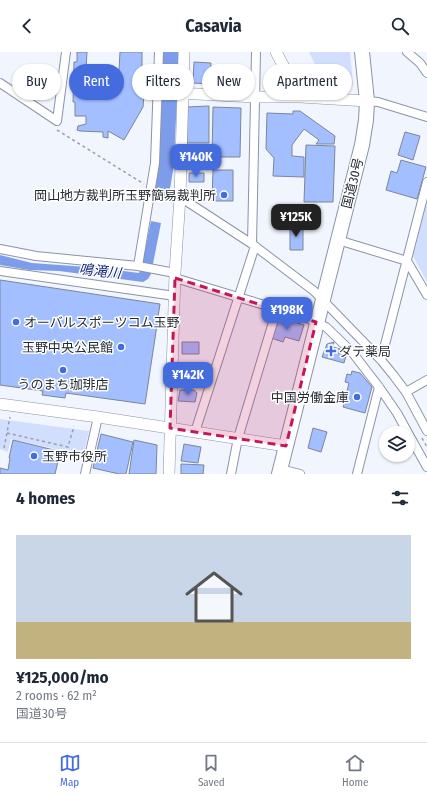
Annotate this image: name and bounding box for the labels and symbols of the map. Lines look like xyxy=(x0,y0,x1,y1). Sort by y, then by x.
pin: ¥140K xyxy=(168,144,224,178)
street label: 国道30号 xyxy=(339,156,366,210)
place label: 岡山地方裁判所玉野簡易裁判所 xyxy=(34,188,216,203)
marker: 岡山地方裁判所玉野簡易裁判所 xyxy=(219,190,229,200)
pin: ¥125K xyxy=(268,204,324,238)
water label: 鳴滝川 xyxy=(78,261,124,282)
pin: ¥198K xyxy=(259,297,315,331)
place label: オーバルスポーツコム玉野 xyxy=(24,315,180,330)
marker: オーバルスポーツコム玉野 xyxy=(11,317,21,327)
place label: 玉野中央公民館 xyxy=(22,340,113,355)
marker: 玉野中央公民館 xyxy=(116,342,126,352)
place label: ダテ薬局 xyxy=(339,344,391,359)
marker: ダテ薬局 xyxy=(326,346,336,356)
pin: ¥142K xyxy=(160,362,216,396)
marker: うのまち珈琲店 xyxy=(58,365,68,375)
place label: うのまち珈琲店 xyxy=(17,377,109,392)
place label: 中国労働金庫 xyxy=(271,390,349,405)
marker: 中国労働金庫 xyxy=(352,392,362,402)
place label: 玉野市役所 xyxy=(42,449,107,464)
marker: 玉野市役所 xyxy=(29,451,39,461)

